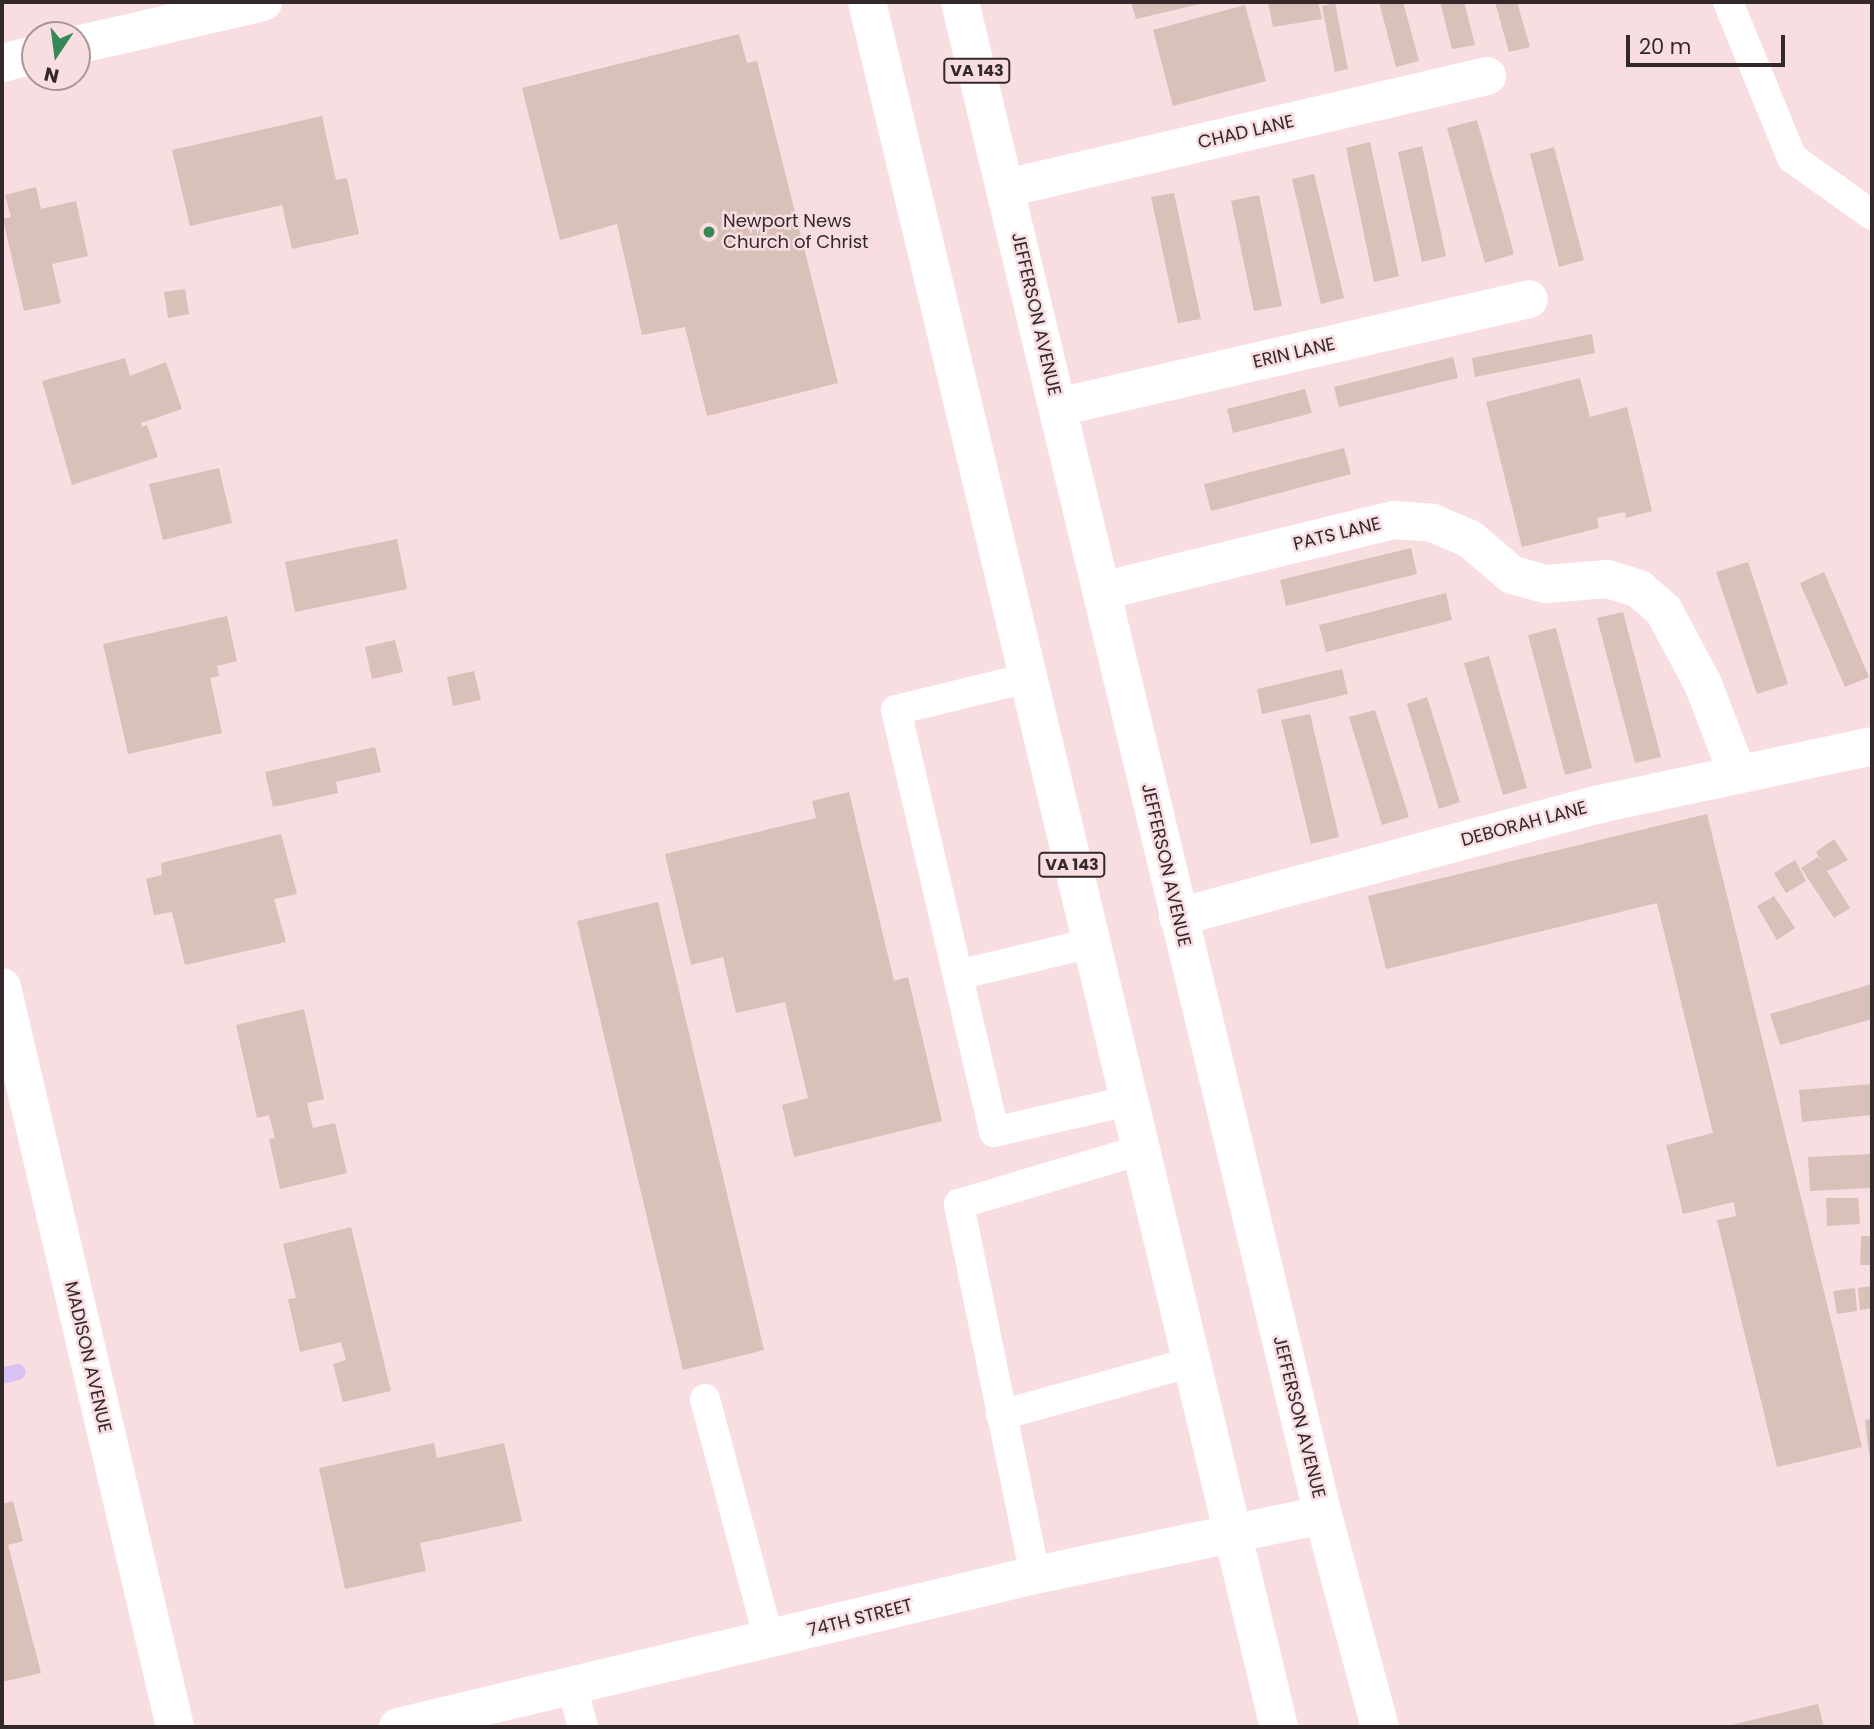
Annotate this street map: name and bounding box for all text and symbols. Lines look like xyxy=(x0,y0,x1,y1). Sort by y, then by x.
north arrow xyxy=(21,21,91,91)
scale bar xyxy=(1629,21,1788,65)
text: 20 m xyxy=(1639,32,1692,61)
road number: VA 143 xyxy=(942,58,1012,83)
text: N xyxy=(42,60,62,90)
street label: CHAD LANE xyxy=(1196,110,1296,154)
place label: Newport News Church of Christ xyxy=(723,211,869,254)
marker: Newport News Church of Christ xyxy=(701,224,717,240)
street label: JEFFERSON AVENUE xyxy=(1007,230,1065,398)
street label: ERIN LANE xyxy=(1251,333,1337,373)
street label: PATS LANE xyxy=(1291,513,1383,555)
street label: JEFFERSON AVENUE xyxy=(1137,781,1195,949)
street label: DEBORAH LANE xyxy=(1459,797,1589,851)
road number: VA 143 xyxy=(1037,852,1107,878)
street label: MADISON AVENUE xyxy=(60,1279,116,1435)
street label: JEFFERSON AVENUE xyxy=(1268,1333,1330,1501)
street label: 74TH STREET xyxy=(805,1595,915,1641)

